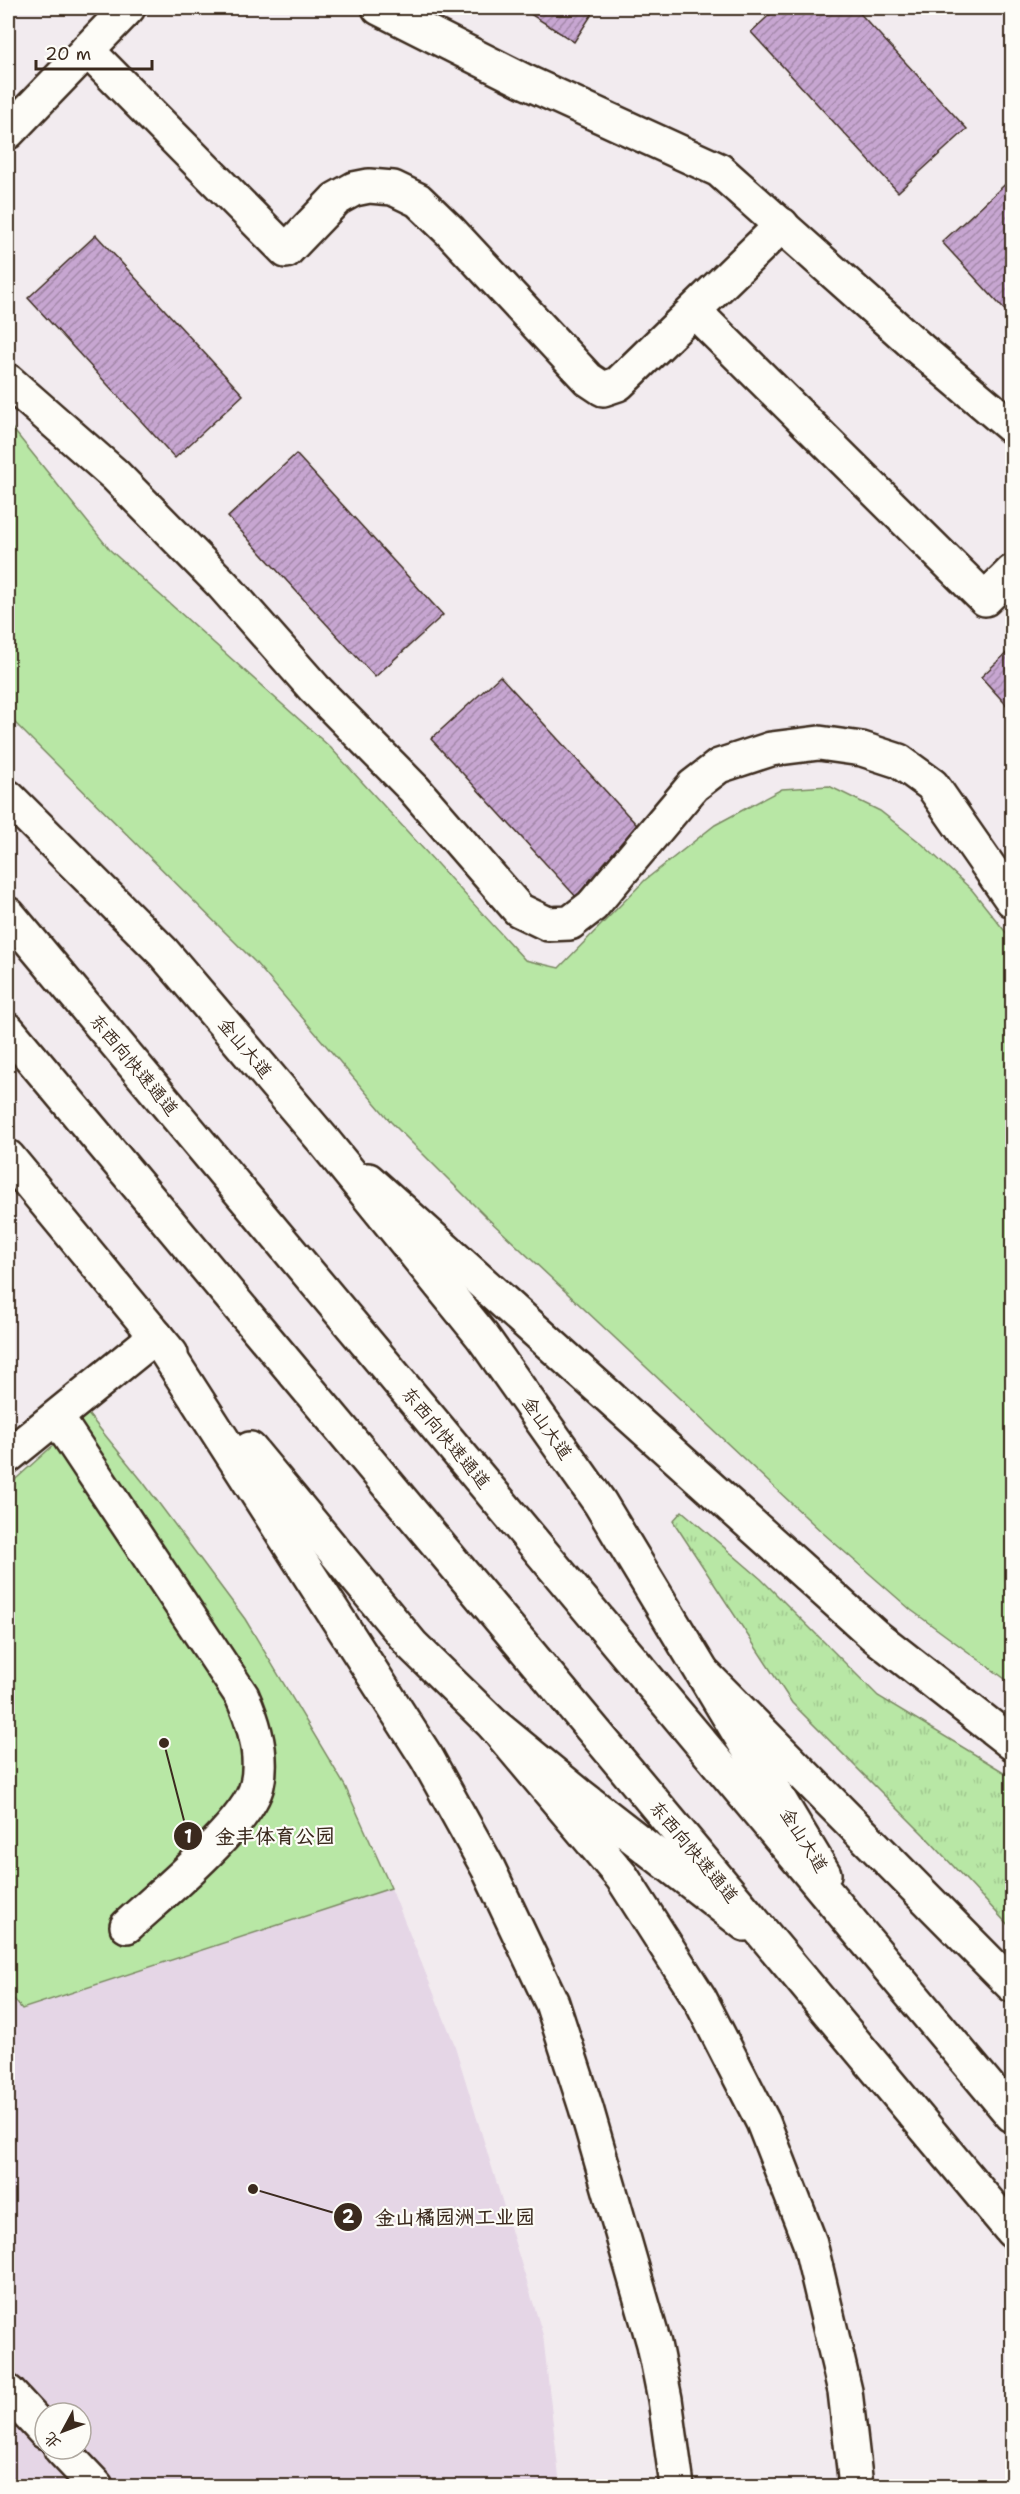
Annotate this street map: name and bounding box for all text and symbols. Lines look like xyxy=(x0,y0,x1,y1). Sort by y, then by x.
scale bar xyxy=(36,33,152,71)
text: 20 m xyxy=(45,42,91,66)
street label: 东西向快速通道 xyxy=(84,1009,184,1121)
street label: 金山大道 xyxy=(213,1013,277,1083)
street label: 东西向快速通道 xyxy=(396,1382,496,1494)
street label: 金山大道 xyxy=(517,1392,577,1464)
street label: 东西向快速通道 xyxy=(644,1796,744,1908)
street label: 金山大道 xyxy=(775,1803,833,1877)
callout: 金丰体育公园 xyxy=(173,1817,347,1855)
text: 金丰体育公园 xyxy=(215,1823,335,1849)
text: 1 xyxy=(184,1825,192,1849)
callout: 金山橘园洲工业园 xyxy=(333,2198,547,2236)
text: 金山橘园洲工业园 xyxy=(375,2204,535,2230)
text: 2 xyxy=(342,2205,355,2229)
north arrow xyxy=(33,2401,93,2461)
text: 北 xyxy=(39,2428,65,2453)

